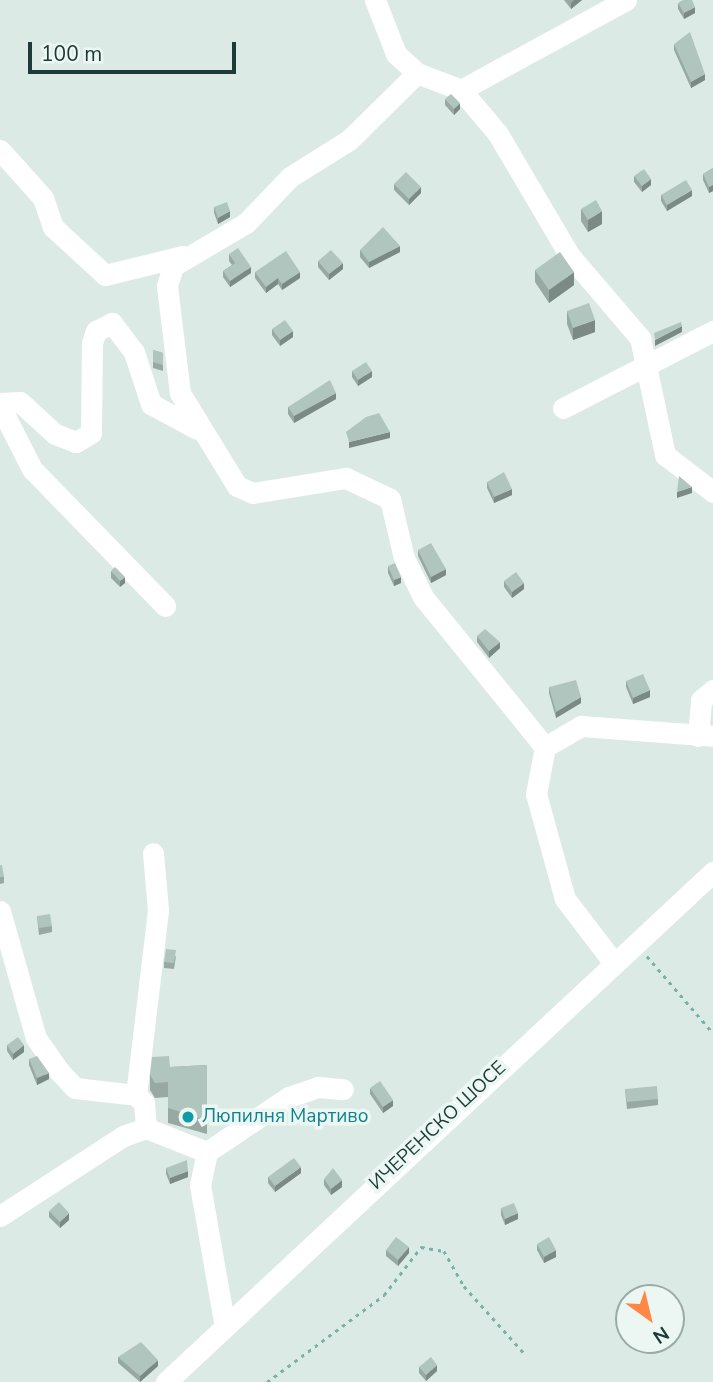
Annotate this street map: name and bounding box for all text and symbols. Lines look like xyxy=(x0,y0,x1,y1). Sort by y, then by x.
scale bar xyxy=(32,28,240,72)
text: 100 m xyxy=(41,40,102,68)
street label: ИЧЕРЕНСКО ШОСЕ xyxy=(365,1057,511,1195)
place label: Люпилня Мартиво xyxy=(202,1106,368,1128)
marker: Люпилня Мартиво xyxy=(180,1109,196,1125)
north arrow xyxy=(615,1284,685,1354)
text: N xyxy=(647,1320,674,1350)

